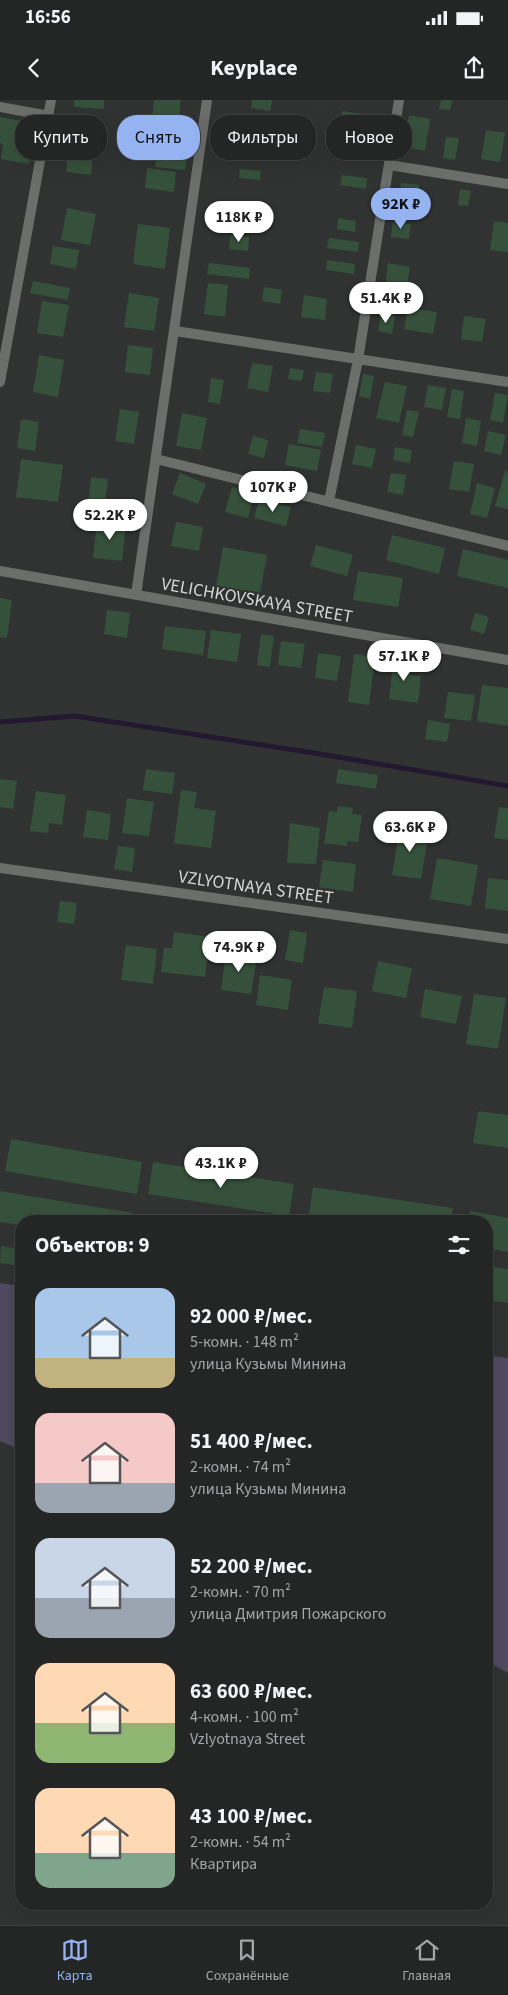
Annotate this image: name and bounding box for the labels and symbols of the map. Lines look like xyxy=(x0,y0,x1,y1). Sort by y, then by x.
pin: 92K ₽ xyxy=(366,188,436,230)
pin: 118K ₽ xyxy=(198,200,280,243)
pin: 51.4K ₽ xyxy=(340,282,432,324)
pin: 107K ₽ xyxy=(232,470,314,513)
pin: 52.2K ₽ xyxy=(64,498,156,541)
street label: VELICHKOVSKAYA STREET xyxy=(159,571,355,630)
pin: 57.1K ₽ xyxy=(358,640,450,682)
pin: 63.6K ₽ xyxy=(364,810,456,853)
street label: VZLYOTNAYA STREET xyxy=(177,864,335,911)
pin: 74.9K ₽ xyxy=(193,930,285,973)
pin: 43.1K ₽ xyxy=(175,1146,267,1189)

